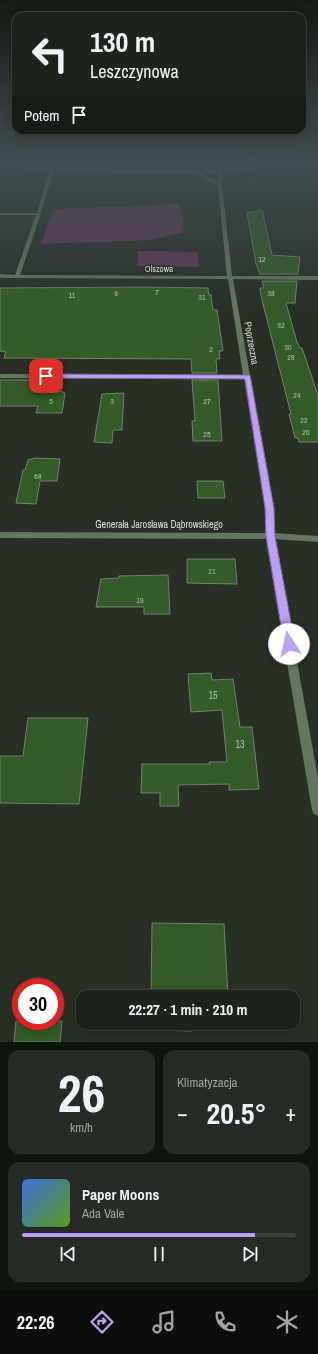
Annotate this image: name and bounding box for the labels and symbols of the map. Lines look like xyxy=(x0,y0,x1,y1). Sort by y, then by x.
house number: 12 xyxy=(258,254,266,264)
street label: Olszowa xyxy=(145,263,173,275)
house number: 7 xyxy=(155,287,159,297)
house number: 9 xyxy=(114,288,118,298)
house number: 38 xyxy=(267,288,275,298)
house number: 11 xyxy=(69,290,76,300)
house number: 31 xyxy=(198,292,206,302)
house number: 32 xyxy=(277,320,285,330)
street label: Poprzeczna xyxy=(241,321,262,366)
house number: 30 xyxy=(284,342,292,352)
house number: 2 xyxy=(209,344,213,354)
house number: 28 xyxy=(287,352,295,362)
pin xyxy=(29,359,63,393)
house number: 24 xyxy=(293,390,301,400)
house number: 5 xyxy=(49,396,53,406)
house number: 3 xyxy=(110,396,114,406)
house number: 27 xyxy=(203,396,211,406)
house number: 22 xyxy=(300,415,308,425)
house number: 20 xyxy=(302,427,310,437)
house number: 25 xyxy=(203,429,211,439)
house number: 68 xyxy=(34,471,42,481)
street label: Generała Jarosława Dąbrowskiego xyxy=(95,518,223,531)
house number: 21 xyxy=(208,566,216,576)
house number: 19 xyxy=(136,595,144,605)
position arrow xyxy=(268,623,310,665)
house number: 15 xyxy=(208,689,218,702)
house number: 13 xyxy=(235,738,245,751)
speed limit sign: 30 xyxy=(12,978,64,1030)

